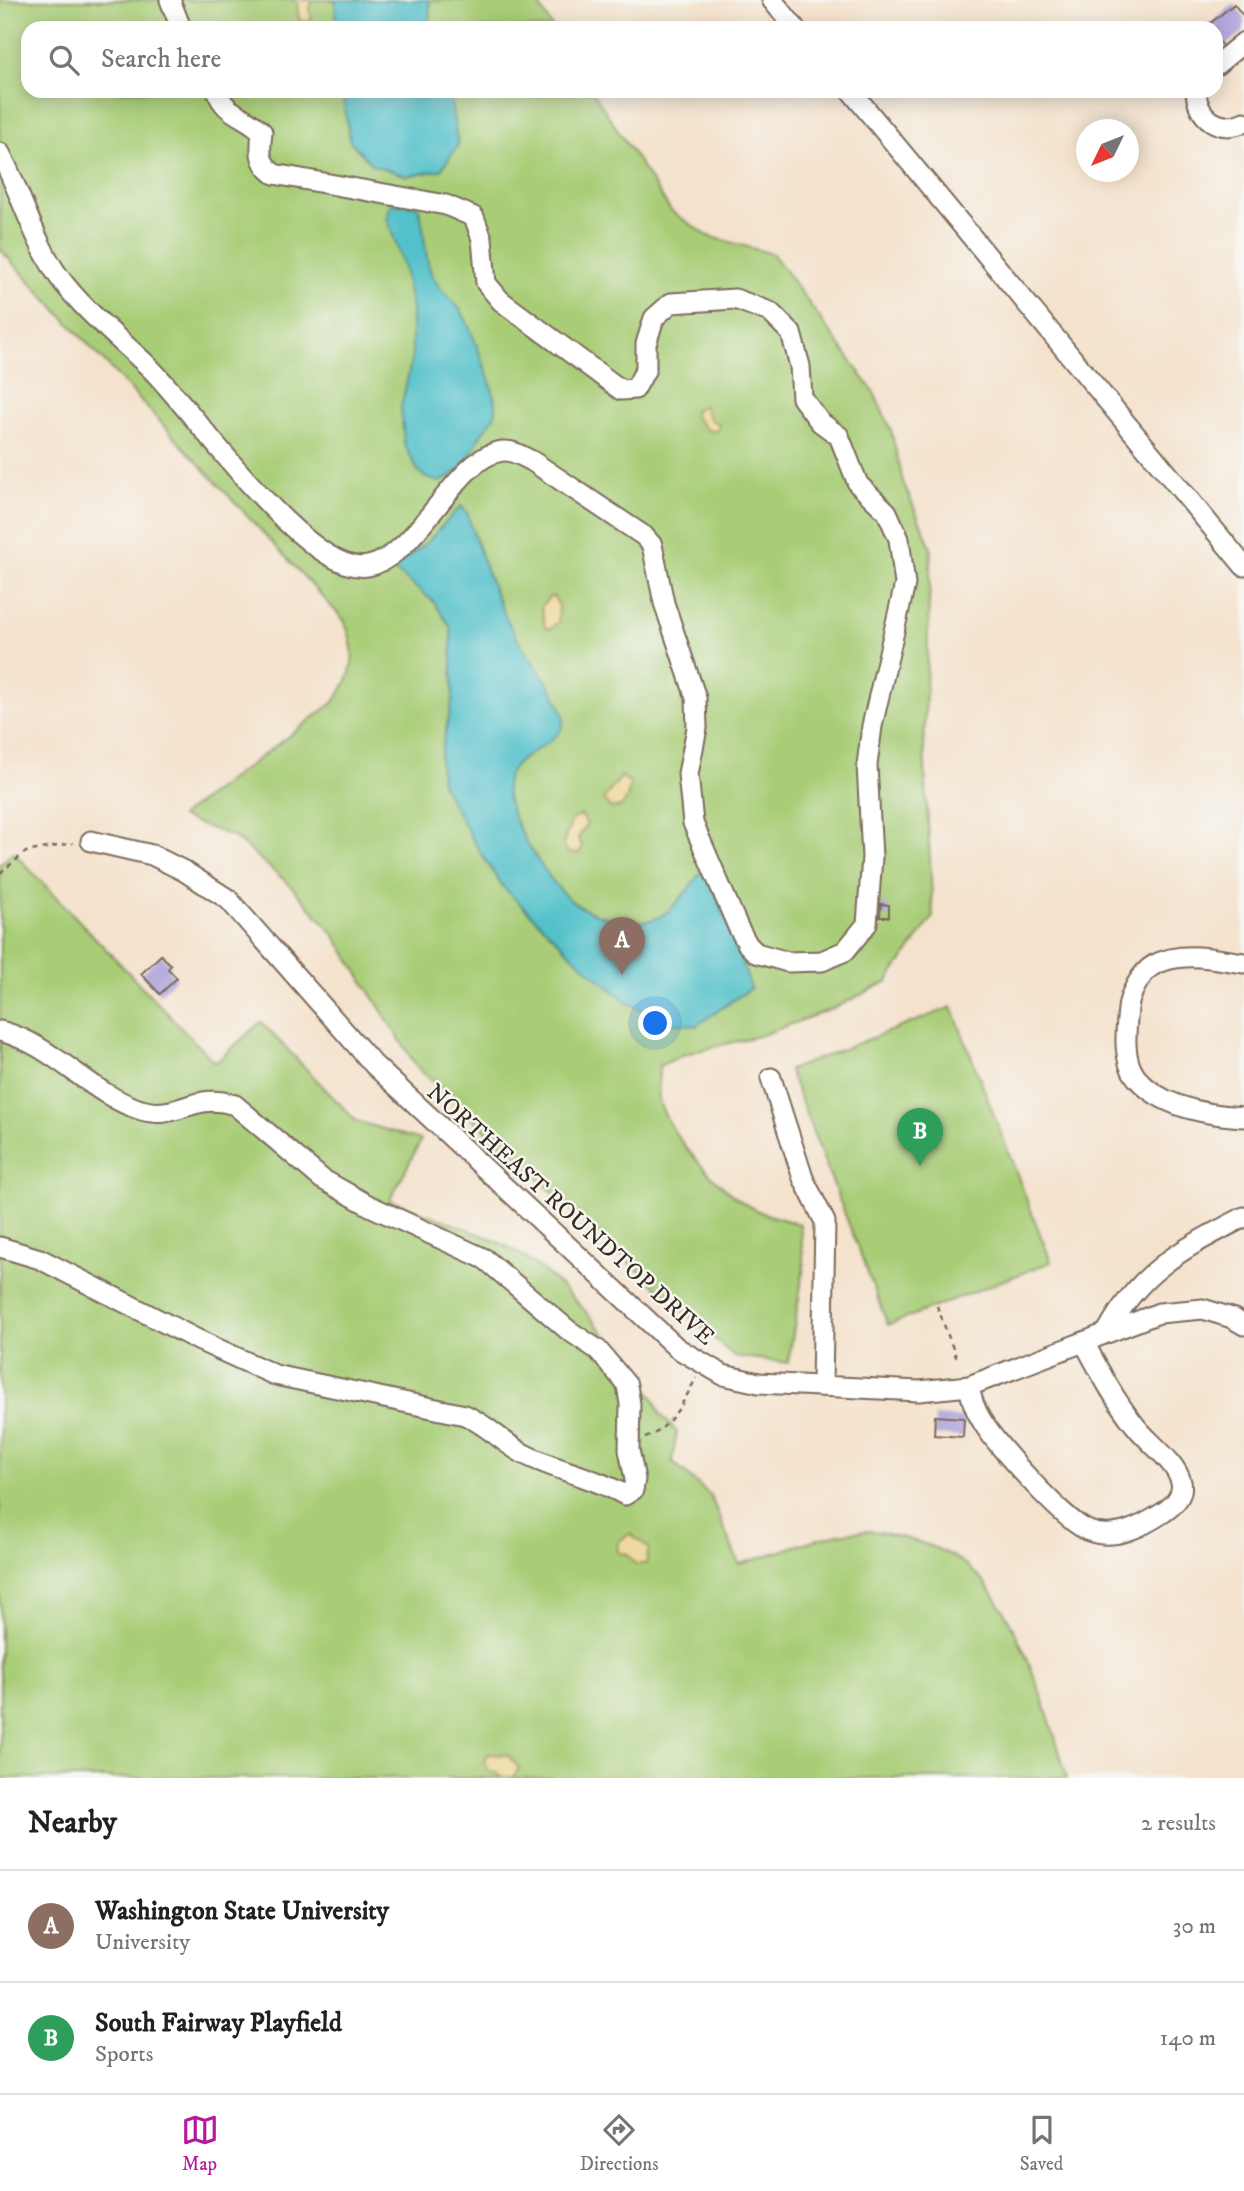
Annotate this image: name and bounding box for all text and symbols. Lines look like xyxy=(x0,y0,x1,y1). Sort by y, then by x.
search box xyxy=(21,21,1223,98)
icon: search xyxy=(45,41,83,79)
text: Search here xyxy=(101,43,221,76)
north arrow xyxy=(1076,119,1139,182)
pin: A xyxy=(599,917,645,975)
your location xyxy=(638,1006,672,1040)
street label: NORTHEAST ROUNDTOP DRIVE xyxy=(420,1077,721,1352)
pin: B xyxy=(897,1108,943,1166)
text: Nearby xyxy=(28,1805,117,1842)
text: 2 results xyxy=(1141,1809,1216,1838)
text: Washington State University xyxy=(95,1895,389,1928)
text: A xyxy=(44,1912,58,1941)
text: 30 m xyxy=(1173,1912,1216,1941)
text: University xyxy=(95,1928,190,1957)
text: South Fairway Playfield xyxy=(95,2007,342,2040)
text: B xyxy=(44,2024,58,2053)
text: 140 m xyxy=(1160,2024,1216,2053)
text: Sports xyxy=(95,2040,153,2069)
tab: Map xyxy=(181,2111,219,2176)
tab: Directions xyxy=(580,2111,659,2176)
tab: Saved xyxy=(1020,2111,1063,2176)

